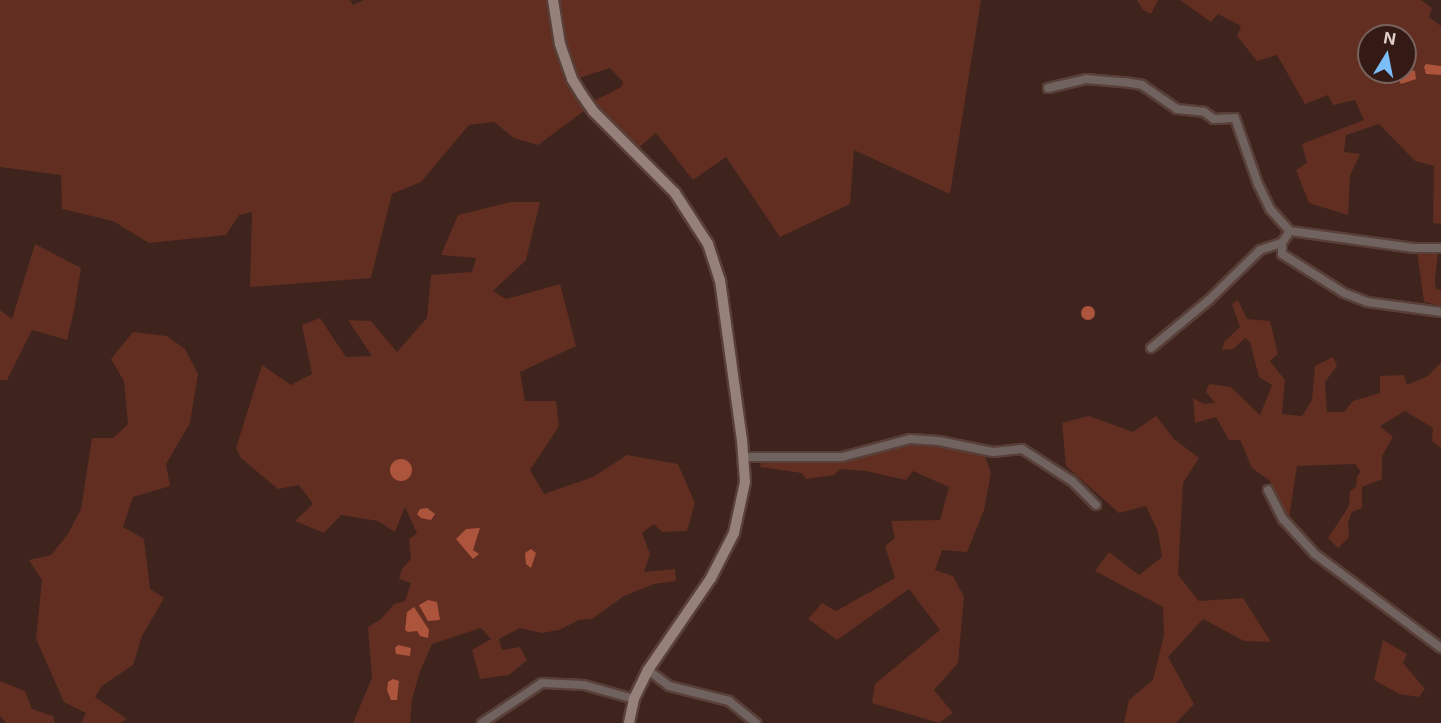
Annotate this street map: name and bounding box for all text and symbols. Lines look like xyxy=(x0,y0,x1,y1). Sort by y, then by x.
north arrow xyxy=(1357,24,1417,84)
text: N xyxy=(1382,27,1398,49)

